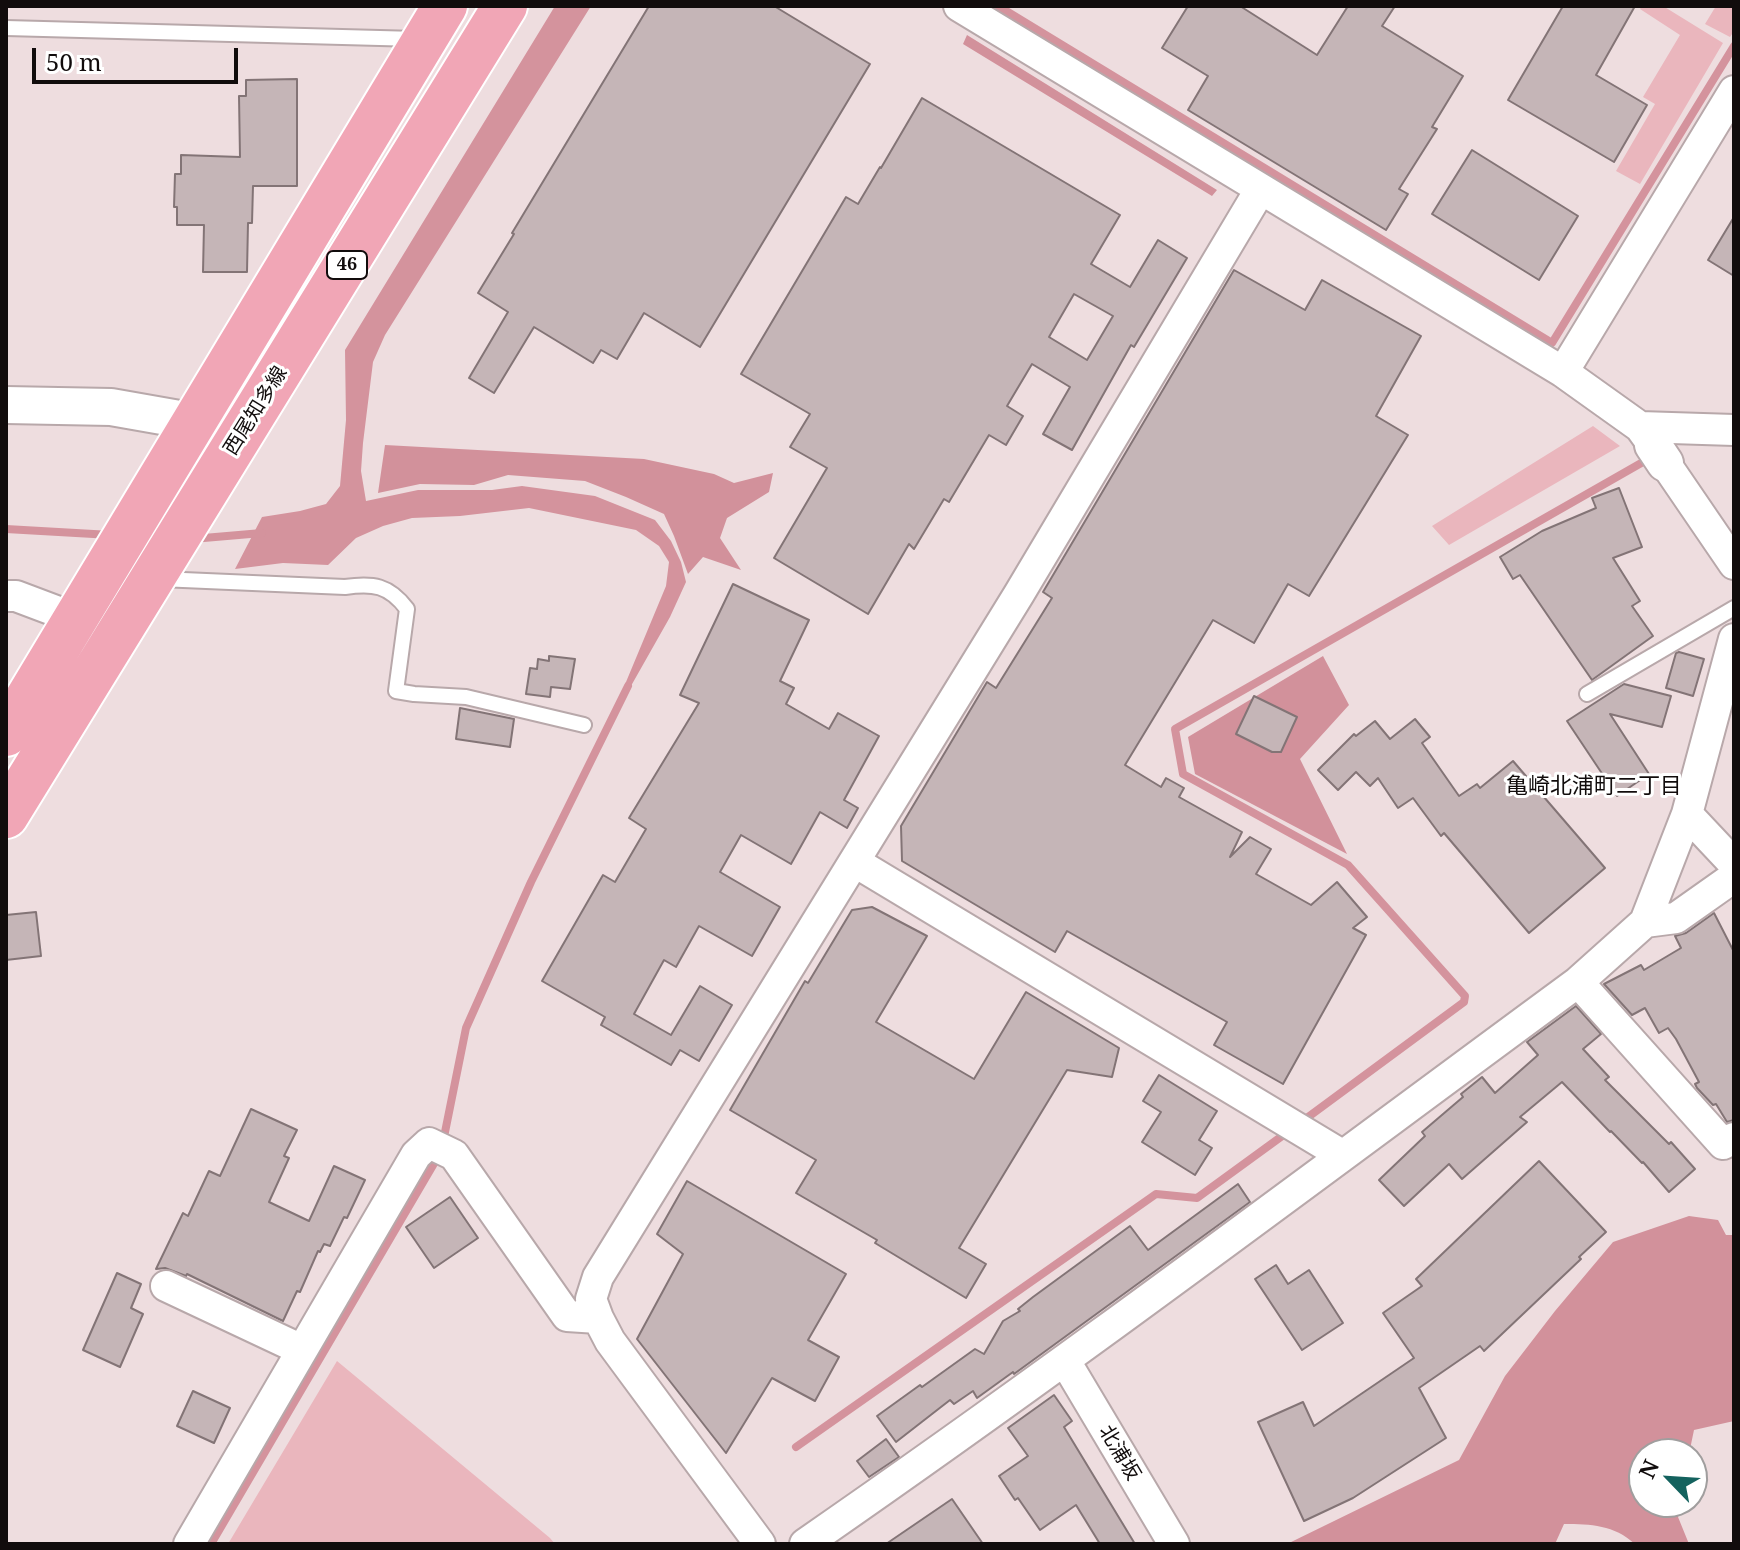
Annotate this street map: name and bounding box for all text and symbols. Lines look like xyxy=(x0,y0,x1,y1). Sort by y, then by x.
scale bar xyxy=(36,32,242,82)
text: 50 m xyxy=(46,45,102,78)
road number: 46 xyxy=(327,251,367,279)
street label: 西尾知多線 xyxy=(219,362,293,460)
district label: 亀崎北浦町二丁目 xyxy=(1506,774,1682,800)
street label: 北浦坂 xyxy=(1093,1421,1145,1485)
north arrow xyxy=(1628,1438,1708,1518)
text: N xyxy=(1631,1455,1665,1483)

